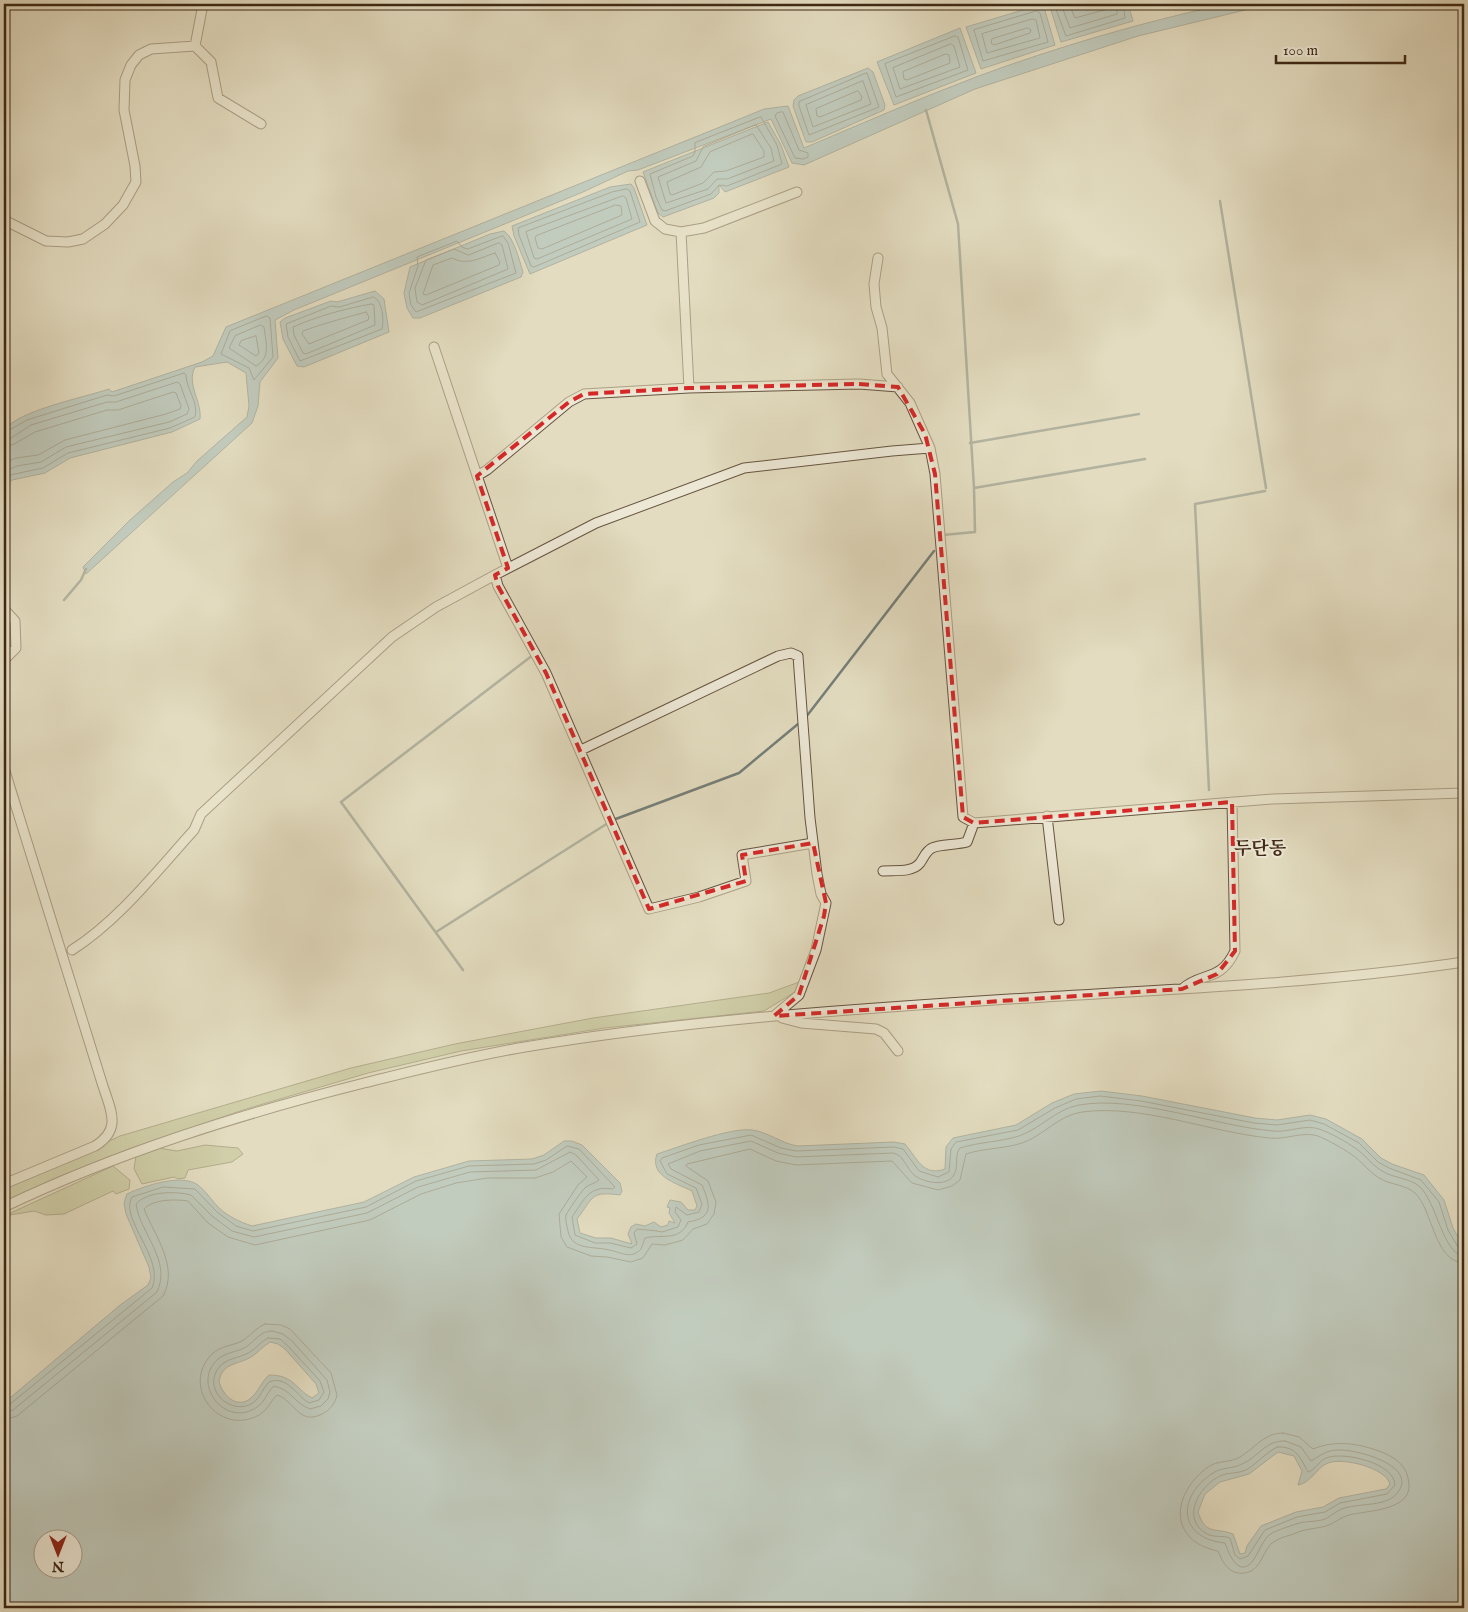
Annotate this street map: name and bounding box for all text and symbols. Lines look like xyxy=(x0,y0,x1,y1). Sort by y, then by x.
scale bar xyxy=(1276,32,1404,64)
text: 100 m xyxy=(1283,41,1319,60)
district label: 두단동 xyxy=(1234,838,1287,861)
north arrow xyxy=(32,1530,82,1580)
text: N xyxy=(52,1557,65,1575)

